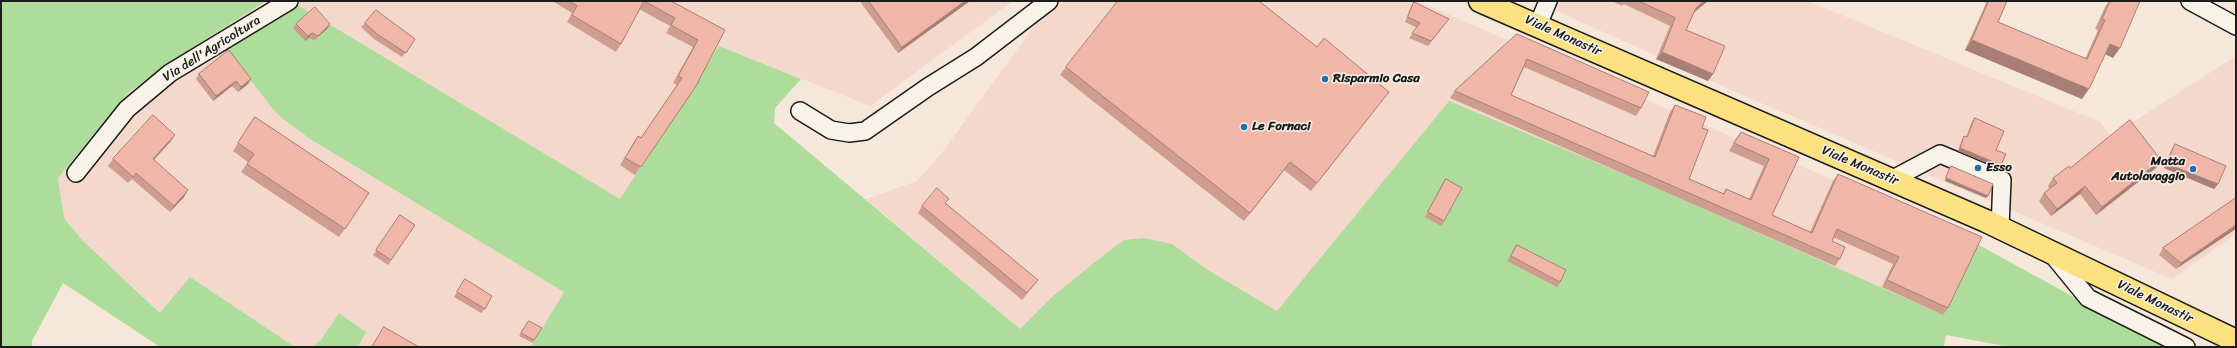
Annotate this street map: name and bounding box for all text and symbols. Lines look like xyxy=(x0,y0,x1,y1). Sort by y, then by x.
street label: Viale Monastir xyxy=(1522,12,1604,60)
street label: Via dell'Agricoltura xyxy=(160,13,264,85)
place label: Risparmio Casa xyxy=(1333,71,1420,87)
marker: Risparmio Casa xyxy=(1320,74,1330,84)
place label: Le Fornaci xyxy=(1252,119,1311,135)
marker: Le Fornaci xyxy=(1239,122,1249,132)
street label: Viale Monastir xyxy=(1819,143,1901,189)
place label: Matta Autolavaggio xyxy=(2111,154,2185,185)
place label: Esso xyxy=(1986,160,2012,176)
marker: Esso xyxy=(1973,163,1983,173)
marker: Matta Autolavaggio xyxy=(2188,164,2198,174)
street label: Viale Monastir xyxy=(2115,277,2195,327)

